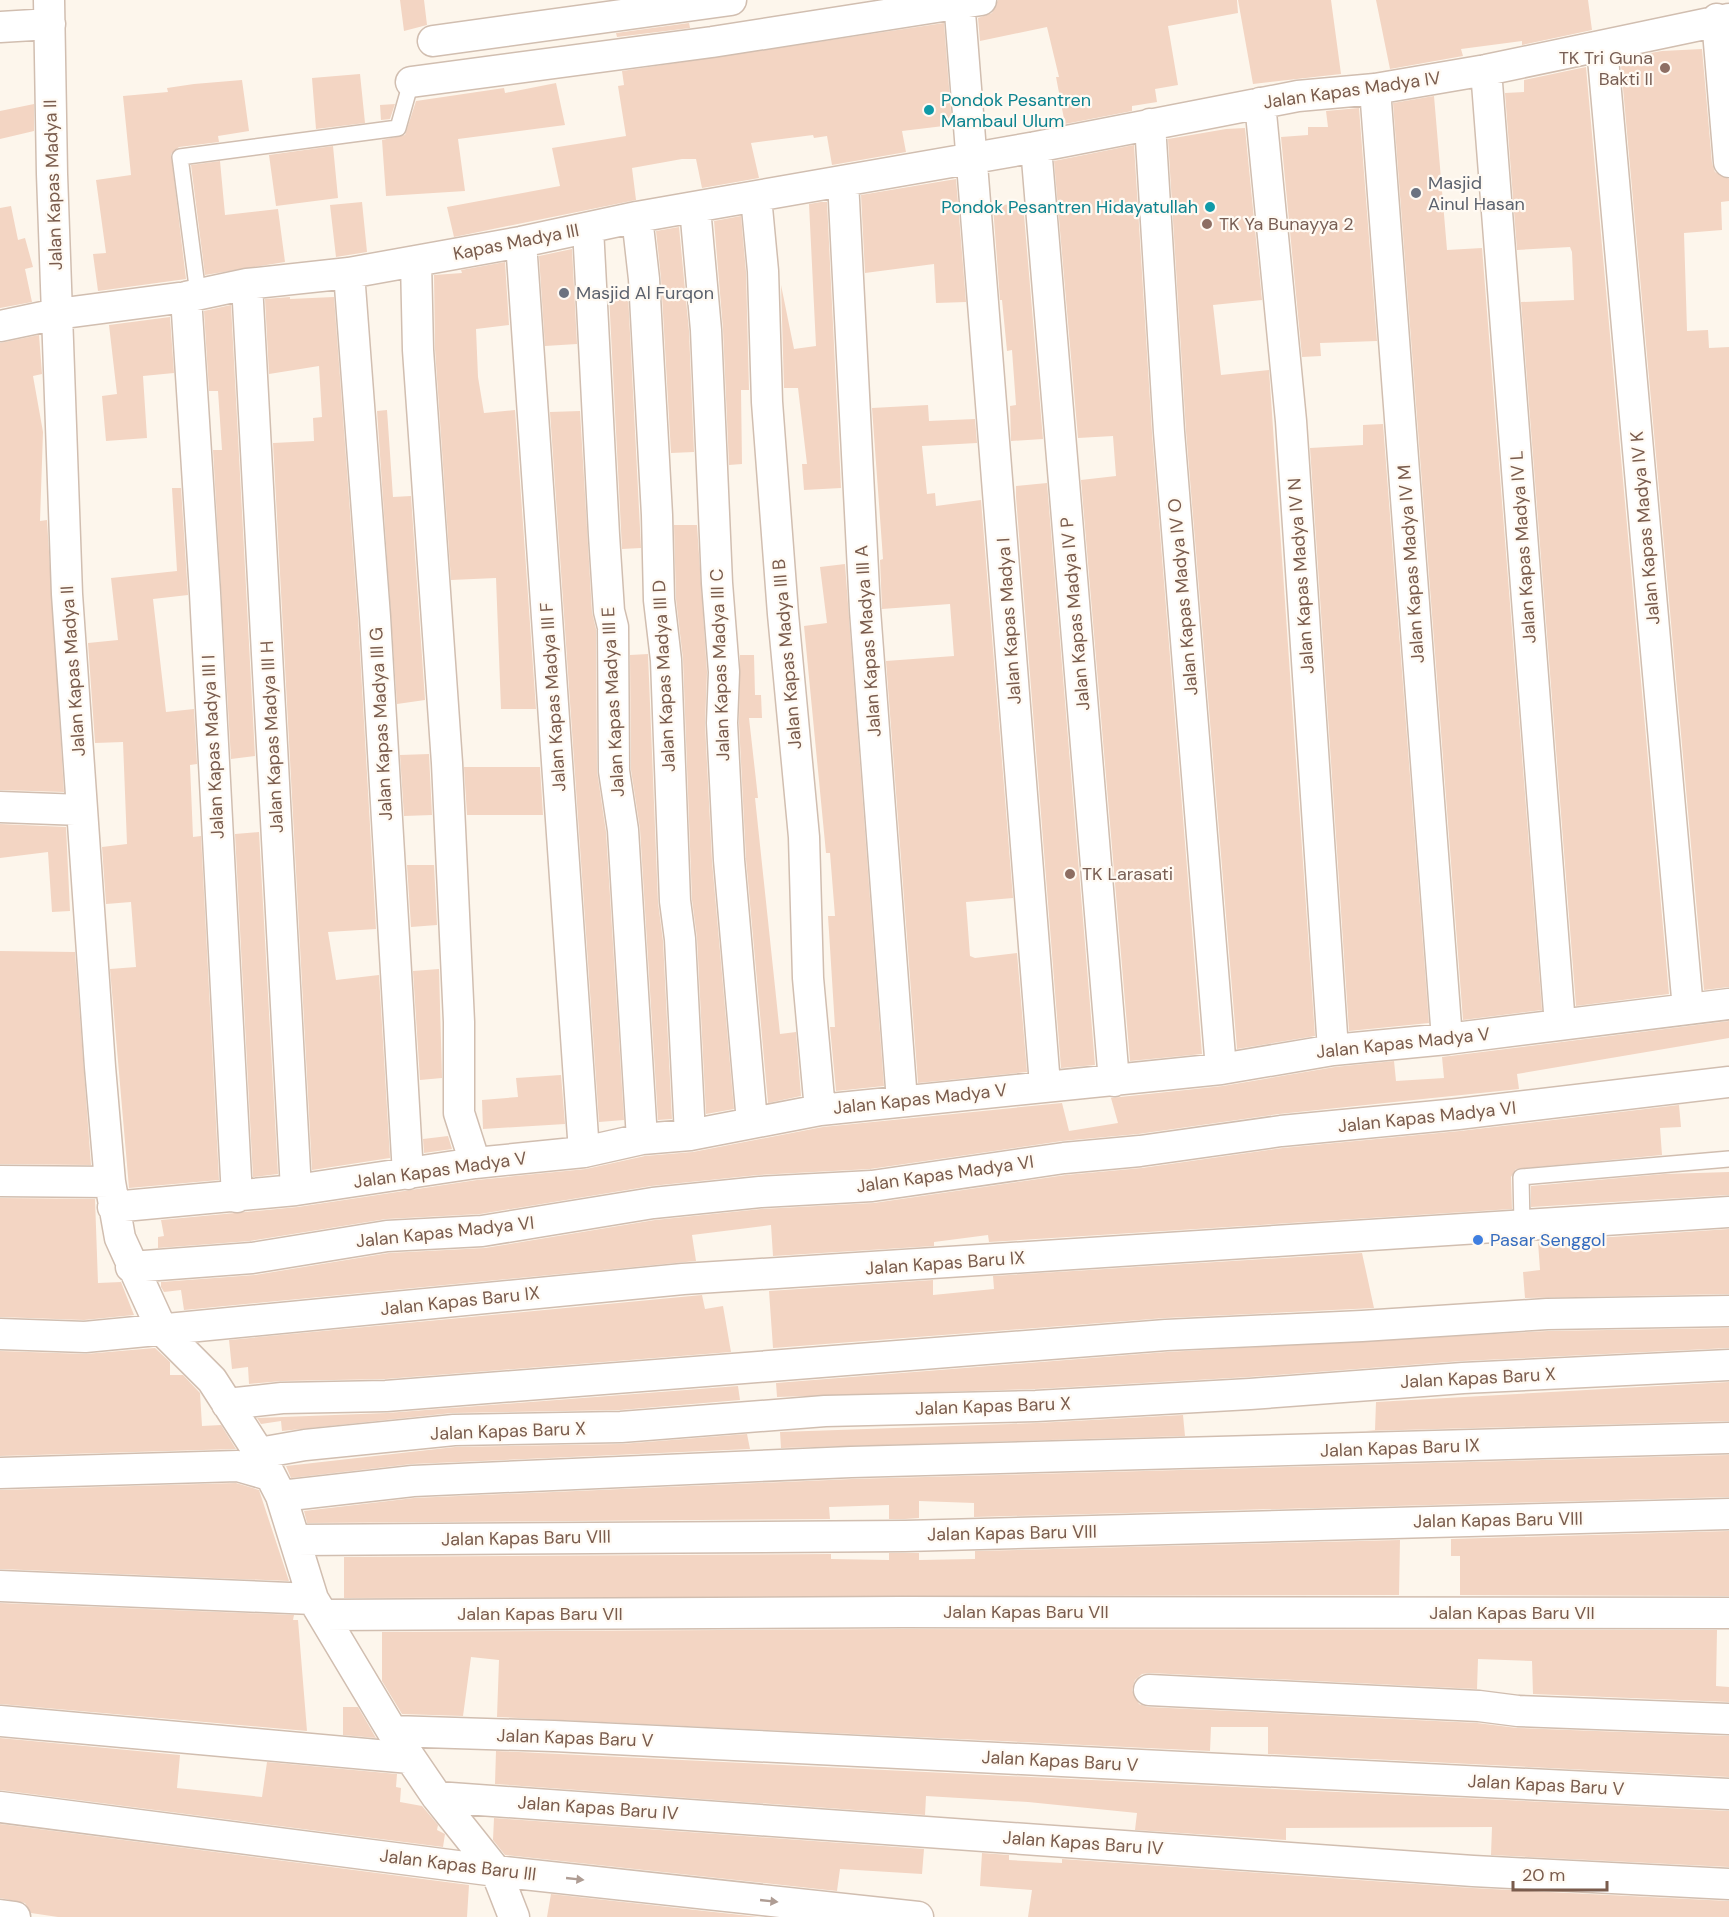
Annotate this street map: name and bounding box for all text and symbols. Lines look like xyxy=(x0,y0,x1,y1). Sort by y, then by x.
place label: TK Tri Guna Bakti II xyxy=(1559,46,1653,91)
marker: TK Tri Guna Bakti II xyxy=(1658,61,1672,75)
street label: Jalan Kapas Madya IV xyxy=(1262,66,1442,114)
place label: Pondok Pesantren Mambaul Ulum xyxy=(941,88,1091,133)
street label: Jalan Kapas Madya II xyxy=(38,99,68,271)
marker: Pondok Pesantren Mambaul Ulum xyxy=(922,103,936,117)
place label: Masjid Ainul Hasan xyxy=(1428,171,1525,216)
marker: Masjid Ainul Hasan xyxy=(1409,186,1423,200)
place label: Pondok Pesantren Hidayatullah xyxy=(941,195,1198,219)
marker: Pondok Pesantren Hidayatullah xyxy=(1203,200,1217,214)
place label: TK Ya Bunayya 2 xyxy=(1219,212,1354,236)
marker: TK Ya Bunayya 2 xyxy=(1200,217,1214,231)
street label: Kapas Madya III xyxy=(451,218,581,266)
place label: Masjid Al Furqon xyxy=(576,281,714,305)
marker: Masjid Al Furqon xyxy=(557,286,571,300)
street label: Jalan Kapas Madya IV K xyxy=(1625,430,1665,626)
street label: Jalan Kapas Madya IV L xyxy=(1504,450,1542,644)
street label: Jalan Kapas Madya IV M xyxy=(1392,464,1430,664)
street label: Jalan Kapas Madya IV N xyxy=(1282,477,1320,675)
street label: Jalan Kapas Madya IV O xyxy=(1162,497,1204,697)
street label: Jalan Kapas Madya IV P xyxy=(1055,516,1095,712)
street label: Jalan Kapas Madya I xyxy=(991,537,1027,705)
street label: Jalan Kapas Madya III A xyxy=(849,544,887,738)
street label: Jalan Kapas Madya III B xyxy=(767,558,807,750)
street label: Jalan Kapas Madya III C xyxy=(705,568,735,762)
street label: Jalan Kapas Madya III D xyxy=(647,579,681,773)
street label: Jalan Kapas Madya II xyxy=(55,585,91,757)
street label: Jalan Kapas Madya III F xyxy=(534,601,572,793)
street label: Jalan Kapas Madya III E xyxy=(596,606,630,798)
street label: Jalan Kapas Madya III G xyxy=(364,627,398,821)
street label: Jalan Kapas Madya III H xyxy=(255,640,289,834)
street label: Jalan Kapas Madya III I xyxy=(196,654,230,840)
place label: TK Larasati xyxy=(1082,862,1173,886)
marker: TK Larasati xyxy=(1063,867,1077,881)
street label: Jalan Kapas Madya V xyxy=(1315,1022,1491,1064)
street label: Jalan Kapas Madya V xyxy=(832,1078,1008,1120)
street label: Jalan Kapas Madya VI xyxy=(1337,1096,1517,1138)
street label: Jalan Kapas Madya V xyxy=(352,1146,528,1194)
street label: Jalan Kapas Madya VI xyxy=(855,1150,1035,1198)
street label: Jalan Kapas Madya VI xyxy=(355,1211,535,1253)
place label: Pasar Senggol xyxy=(1490,1228,1606,1252)
marker: Pasar Senggol xyxy=(1471,1233,1485,1247)
street label: Jalan Kapas Baru IX xyxy=(864,1245,1026,1281)
street label: Jalan Kapas Baru IX xyxy=(379,1281,541,1321)
street label: Jalan Kapas Baru X xyxy=(1400,1362,1557,1394)
street label: Jalan Kapas Baru X xyxy=(915,1391,1071,1421)
street label: Jalan Kapas Baru X xyxy=(430,1416,586,1446)
street label: Jalan Kapas Baru IX xyxy=(1320,1433,1481,1463)
street label: Jalan Kapas Baru VIII xyxy=(1413,1507,1583,1533)
street label: Jalan Kapas Baru VIII xyxy=(927,1520,1097,1546)
street label: Jalan Kapas Baru VIII xyxy=(441,1525,611,1551)
street label: Jalan Kapas Baru VII xyxy=(943,1600,1109,1624)
street label: Jalan Kapas Baru VII xyxy=(1429,1601,1595,1625)
street label: Jalan Kapas Baru VII xyxy=(457,1602,623,1626)
street label: Jalan Kapas Baru V xyxy=(496,1723,654,1753)
street label: Jalan Kapas Baru V xyxy=(981,1745,1139,1777)
street label: Jalan Kapas Baru V xyxy=(1467,1769,1625,1801)
street label: Jalan Kapas Baru IV xyxy=(517,1790,679,1826)
street label: Jalan Kapas Baru IV xyxy=(1002,1825,1164,1861)
street label: Jalan Kapas Baru III xyxy=(378,1843,538,1887)
scale bar xyxy=(1513,1854,1608,1892)
text: 20 m xyxy=(1522,1863,1565,1887)
one-way arrow xyxy=(565,1874,584,1884)
one-way arrow xyxy=(759,1896,778,1905)

